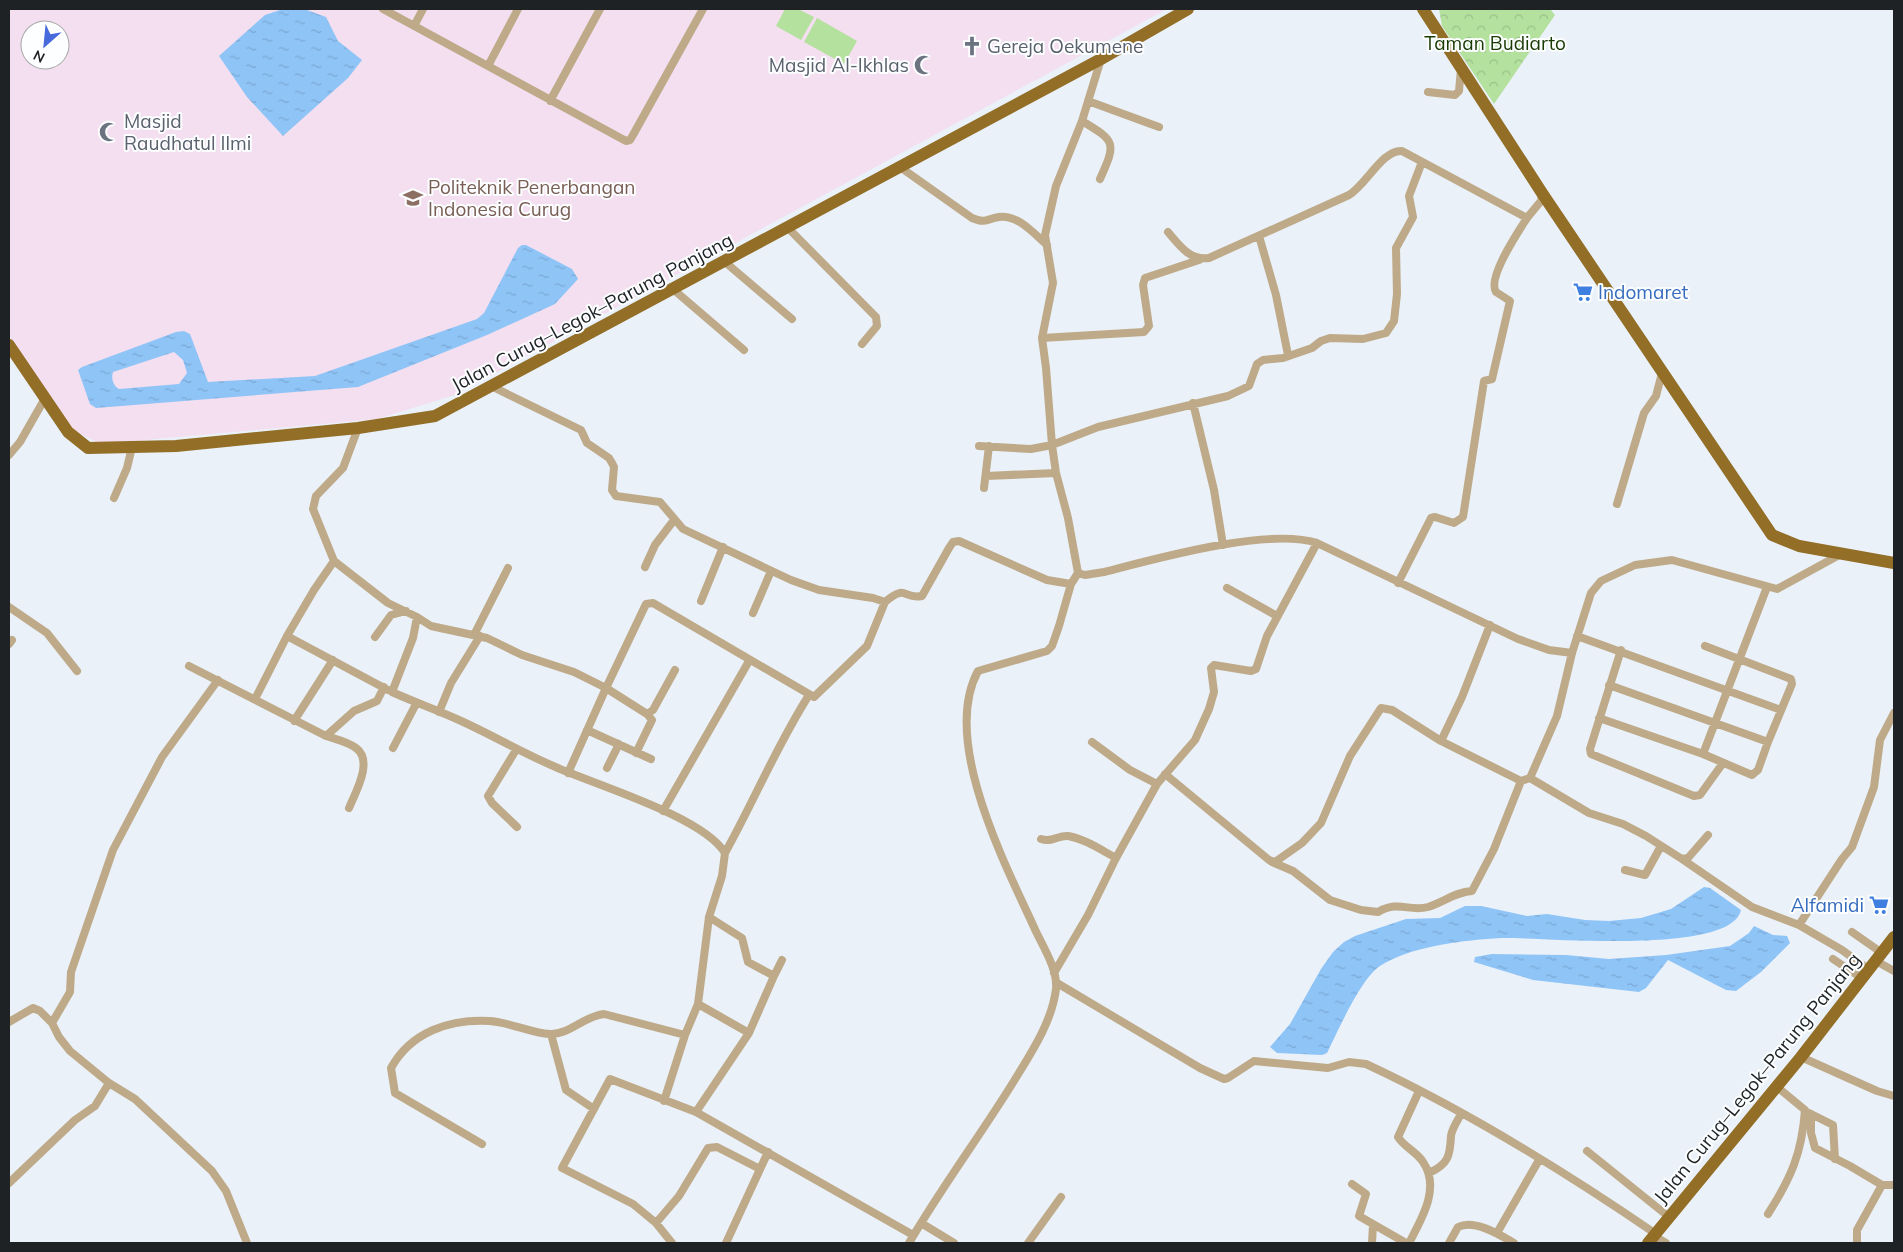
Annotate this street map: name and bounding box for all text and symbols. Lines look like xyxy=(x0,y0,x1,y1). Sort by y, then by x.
north arrow xyxy=(20,20,70,70)
park label: Taman Budiarto xyxy=(1424,31,1566,55)
place label: Gereja Oekumene xyxy=(987,34,1143,58)
church icon: Gereja Oekumene xyxy=(961,35,983,57)
text: N xyxy=(30,46,48,67)
place label: Masjid Al-Ikhlas xyxy=(769,53,909,77)
mosque icon: Masjid Al-Ikhlas xyxy=(913,54,935,76)
place label: Masjid Raudhatul Ilmi xyxy=(124,109,251,155)
mosque icon: Masjid Raudhatul Ilmi xyxy=(98,121,120,143)
place label: Politeknik Penerbangan Indonesia Curug xyxy=(428,175,636,221)
school or university icon: Politeknik Penerbangan Indonesia Curug xyxy=(402,187,424,209)
street label: Jalan Curug–Legok–Parung Panjang xyxy=(447,227,737,397)
place label: Indomaret xyxy=(1598,280,1688,304)
supermarket icon: Indomaret xyxy=(1572,281,1594,303)
place label: Alfamidi xyxy=(1791,893,1864,917)
supermarket icon: Alfamidi xyxy=(1868,894,1890,916)
street label: Jalan Curug–Legok–Parung Panjang xyxy=(1648,948,1866,1208)

